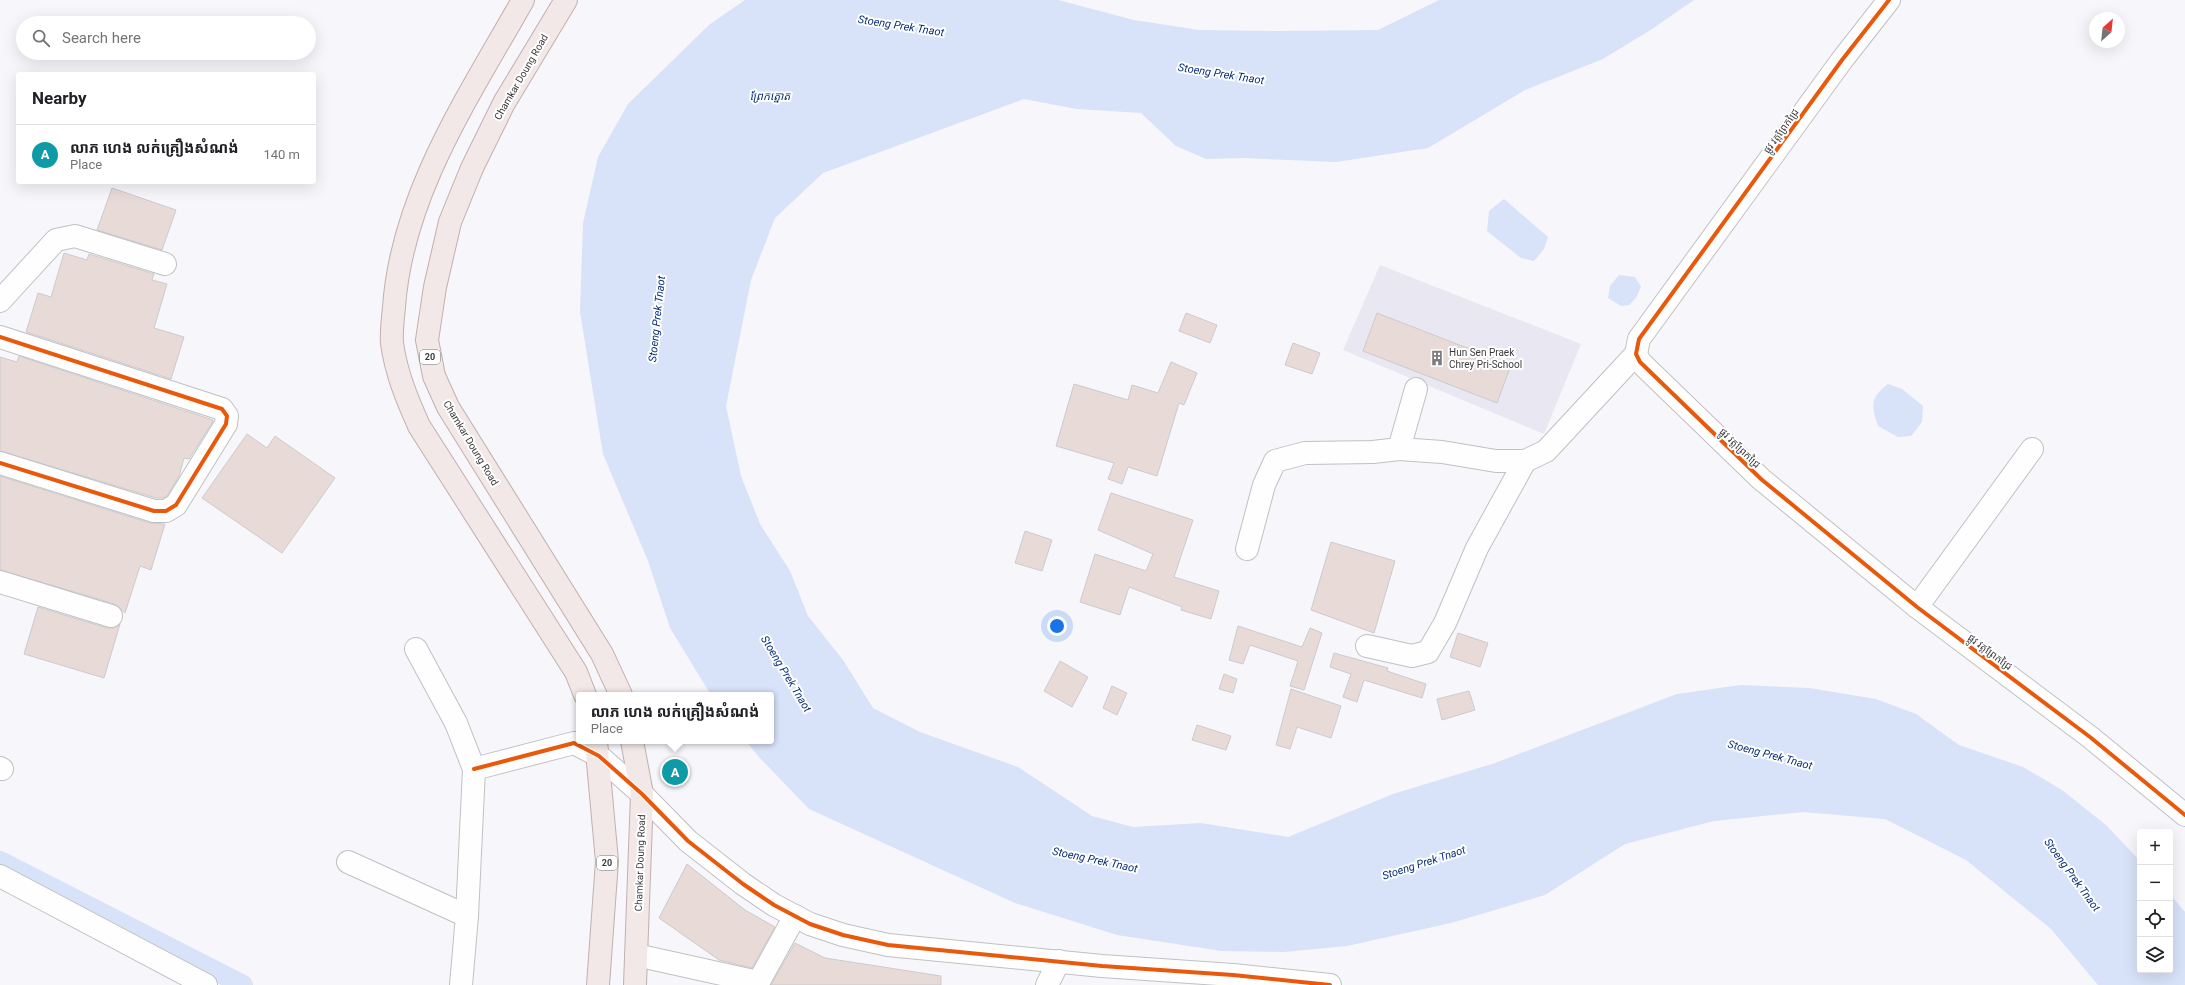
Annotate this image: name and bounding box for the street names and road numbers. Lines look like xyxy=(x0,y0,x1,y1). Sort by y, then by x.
street label: Chamkar Doung Road xyxy=(492,32,550,122)
street label: ផ្លូវ វត្តព្រែកជ្រៃ xyxy=(1760,106,1804,158)
road number: 20 xyxy=(420,350,440,364)
street label: Chamkar Doung Road xyxy=(441,399,501,487)
street label: ផ្លូវ វត្តព្រែកជ្រៃ xyxy=(1715,425,1763,473)
street label: ផ្លូវ វត្តព្រែកជ្រៃ xyxy=(1963,631,2015,675)
street label: Chamkar Doung Road xyxy=(633,814,647,912)
road number: 20 xyxy=(597,856,617,870)

